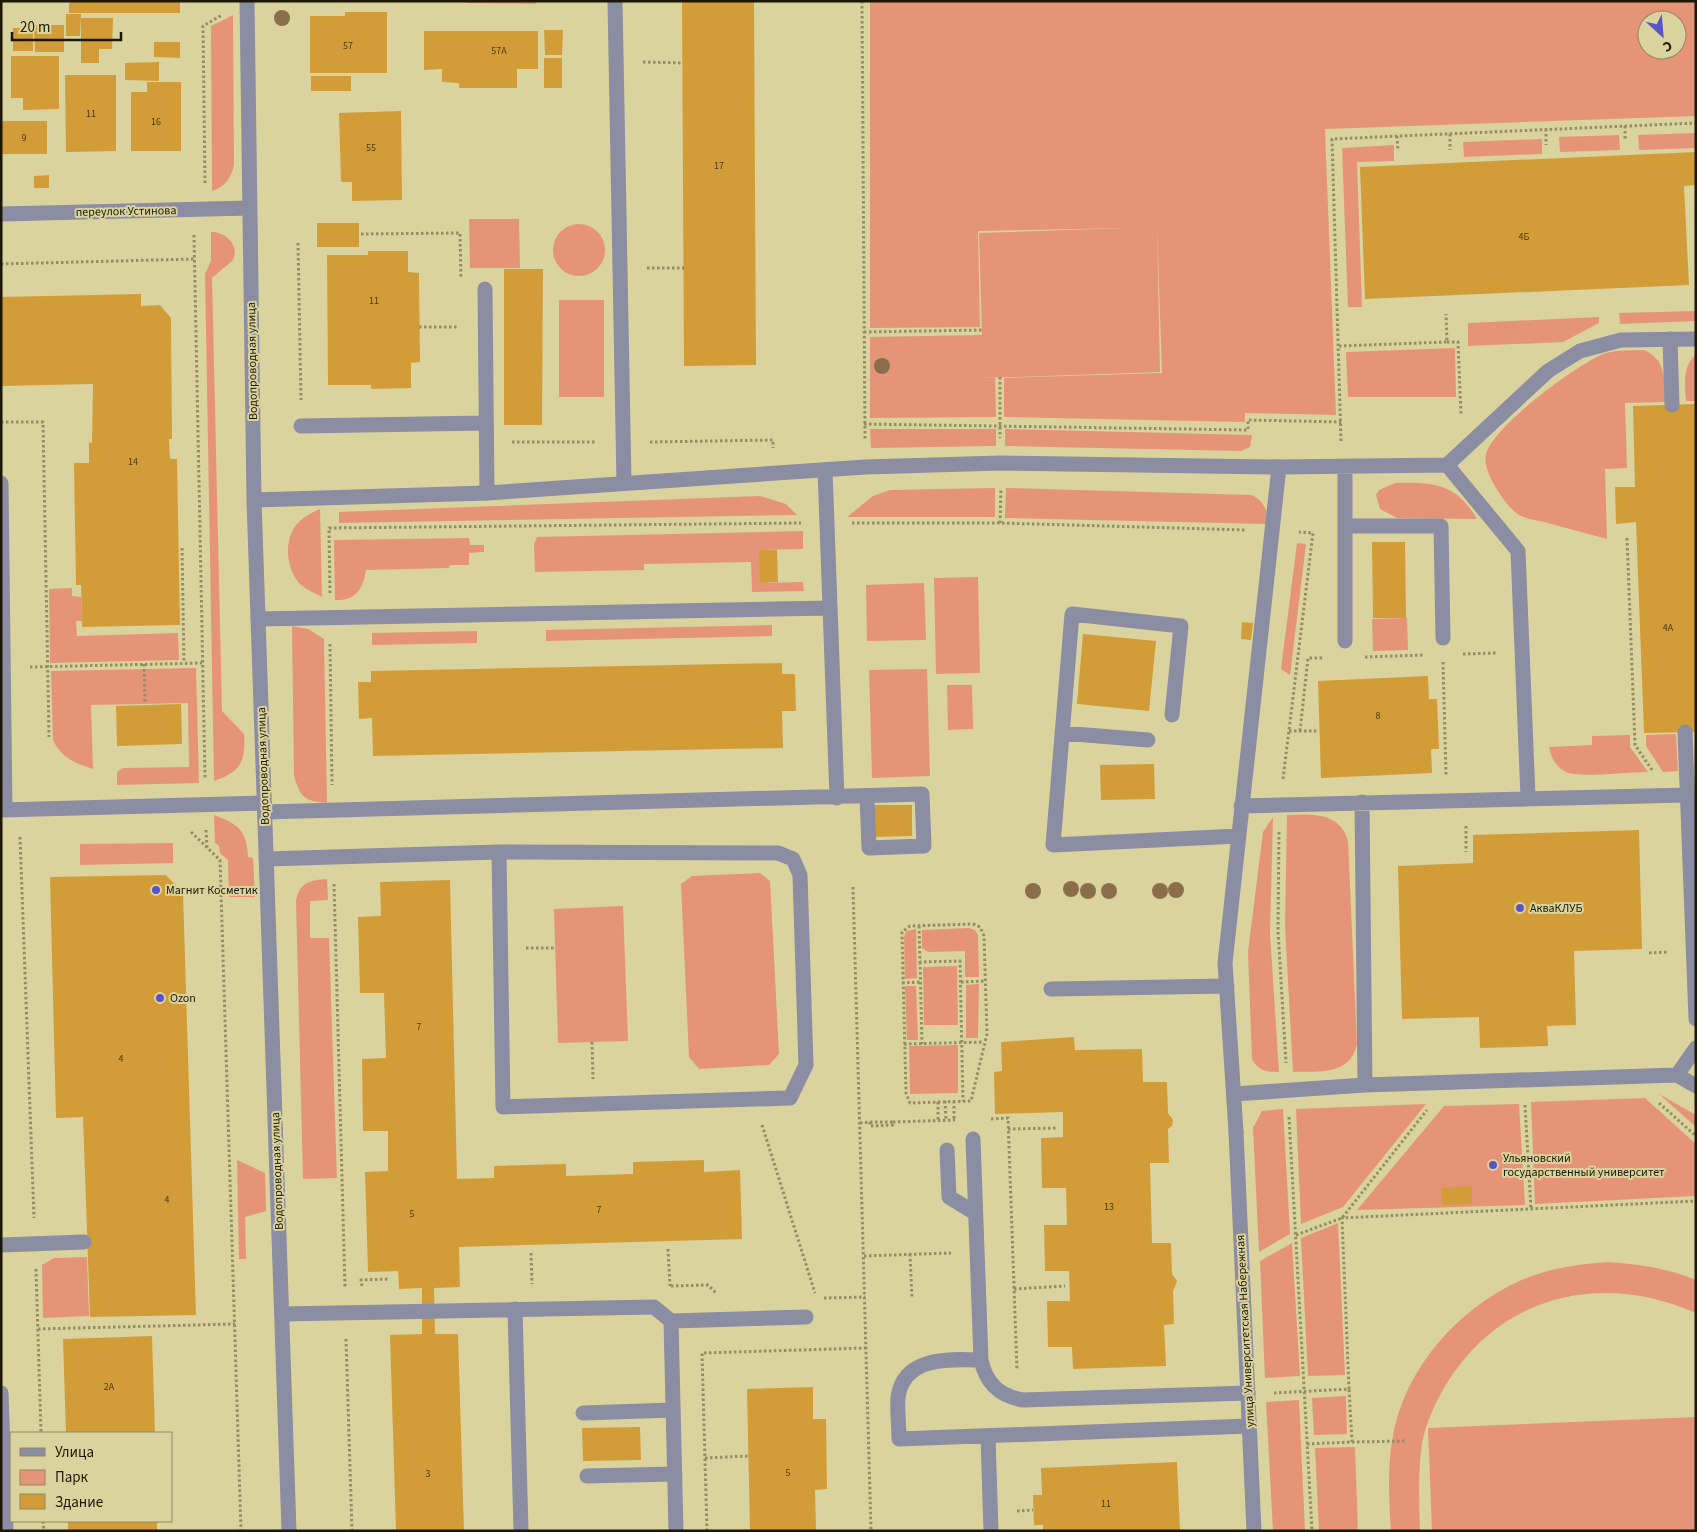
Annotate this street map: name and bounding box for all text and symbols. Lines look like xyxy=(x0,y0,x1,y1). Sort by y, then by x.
scale bar xyxy=(12,10,121,42)
north arrow xyxy=(1637,10,1687,60)
text: 20 m xyxy=(20,17,50,38)
text: С xyxy=(1659,35,1675,57)
house number: 57 xyxy=(343,39,353,53)
house number: 57А xyxy=(491,44,507,58)
house number: 11 xyxy=(86,107,96,121)
house number: 16 xyxy=(151,115,161,129)
house number: 9 xyxy=(22,131,27,145)
house number: 55 xyxy=(366,141,376,155)
house number: 17 xyxy=(714,159,724,173)
street label: переулок Устинова xyxy=(76,202,177,221)
house number: 4Б xyxy=(1519,230,1530,244)
house number: 11 xyxy=(369,294,379,308)
street label: Водопроводная улица xyxy=(243,302,262,420)
house number: 14 xyxy=(128,455,138,469)
house number: 4А xyxy=(1663,621,1674,635)
street label: Водопроводная улица xyxy=(253,707,274,825)
house number: 8 xyxy=(1376,709,1381,723)
place label: Магнит Косметик xyxy=(166,882,258,899)
marker: Магнит Косметик xyxy=(150,884,162,896)
place label: АкваКЛУБ xyxy=(1530,900,1582,917)
marker: АкваКЛУБ xyxy=(1514,902,1526,914)
place label: Ozon xyxy=(170,990,196,1007)
marker: Ozon xyxy=(154,992,166,1004)
house number: 7 xyxy=(417,1020,422,1034)
house number: 4 xyxy=(119,1052,124,1066)
street label: Водопроводная улица xyxy=(267,1112,288,1230)
place label: Ульяновский государственный университет xyxy=(1503,1150,1665,1181)
marker: Ульяновский государственный университет xyxy=(1487,1159,1499,1171)
house number: 4 xyxy=(165,1193,170,1207)
house number: 13 xyxy=(1104,1200,1114,1214)
house number: 7 xyxy=(597,1203,602,1217)
house number: 5 xyxy=(410,1207,415,1221)
street label: улица Университетская Набережная xyxy=(1232,1234,1259,1428)
house number: 2А xyxy=(104,1380,115,1394)
legend xyxy=(10,1432,172,1522)
text: Улица xyxy=(55,1442,94,1463)
house number: 5 xyxy=(786,1466,791,1480)
text: Парк xyxy=(55,1467,89,1488)
house number: 3 xyxy=(426,1467,431,1481)
text: Здание xyxy=(55,1492,103,1513)
house number: 11 xyxy=(1101,1497,1111,1511)

